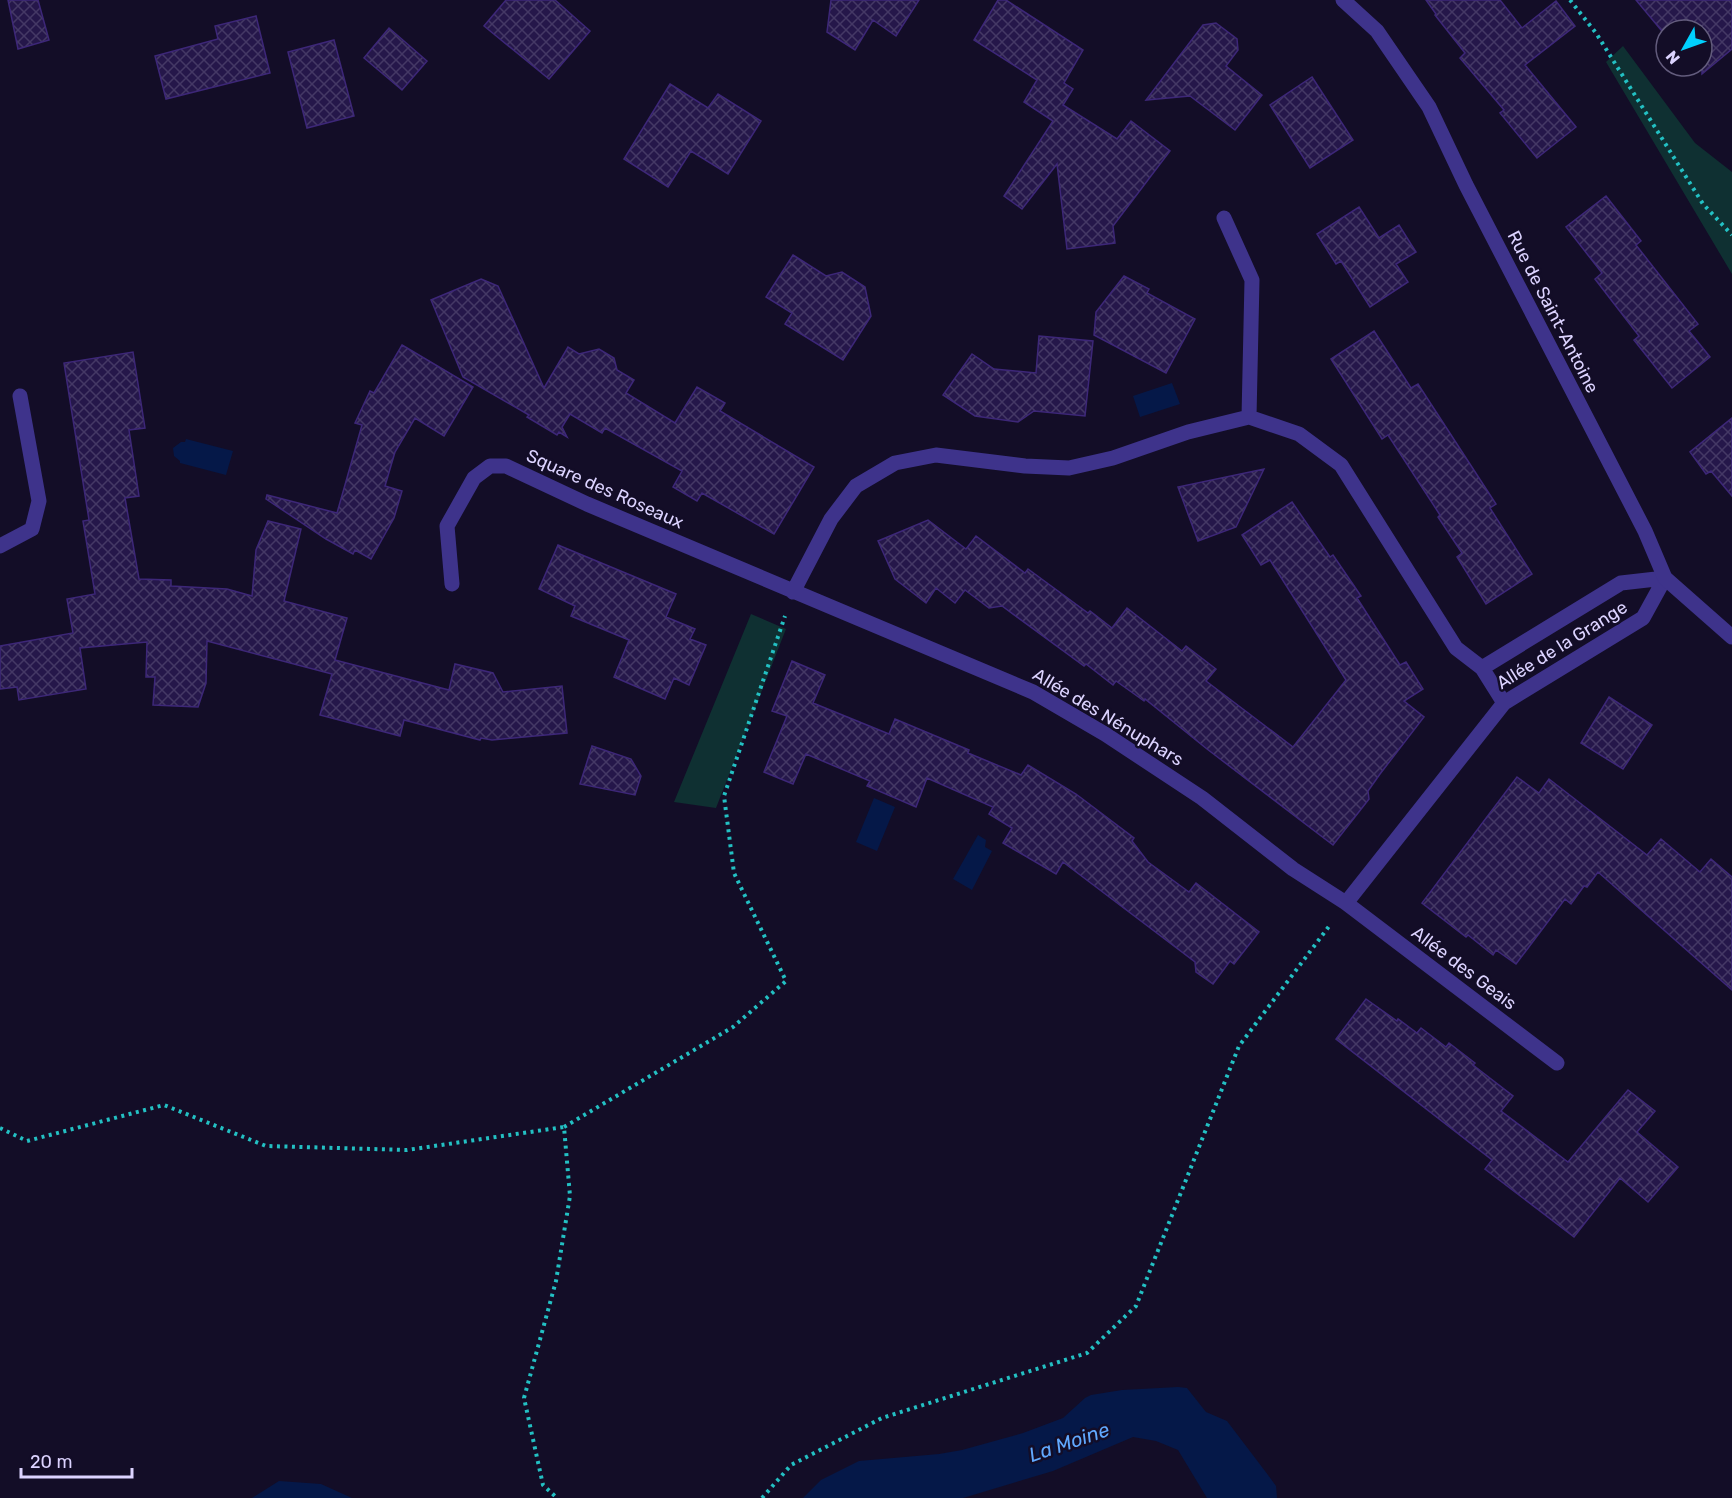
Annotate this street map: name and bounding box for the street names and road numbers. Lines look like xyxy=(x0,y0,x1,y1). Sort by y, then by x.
street label: Rue de Saint-Antoine xyxy=(1502,227,1604,397)
street label: Square des Roseaux xyxy=(523,444,687,534)
street label: Allée de la Grange xyxy=(1493,596,1631,694)
street label: Allée des Nénuphars xyxy=(1029,663,1187,771)
street label: Allée des Geais xyxy=(1407,921,1521,1015)

